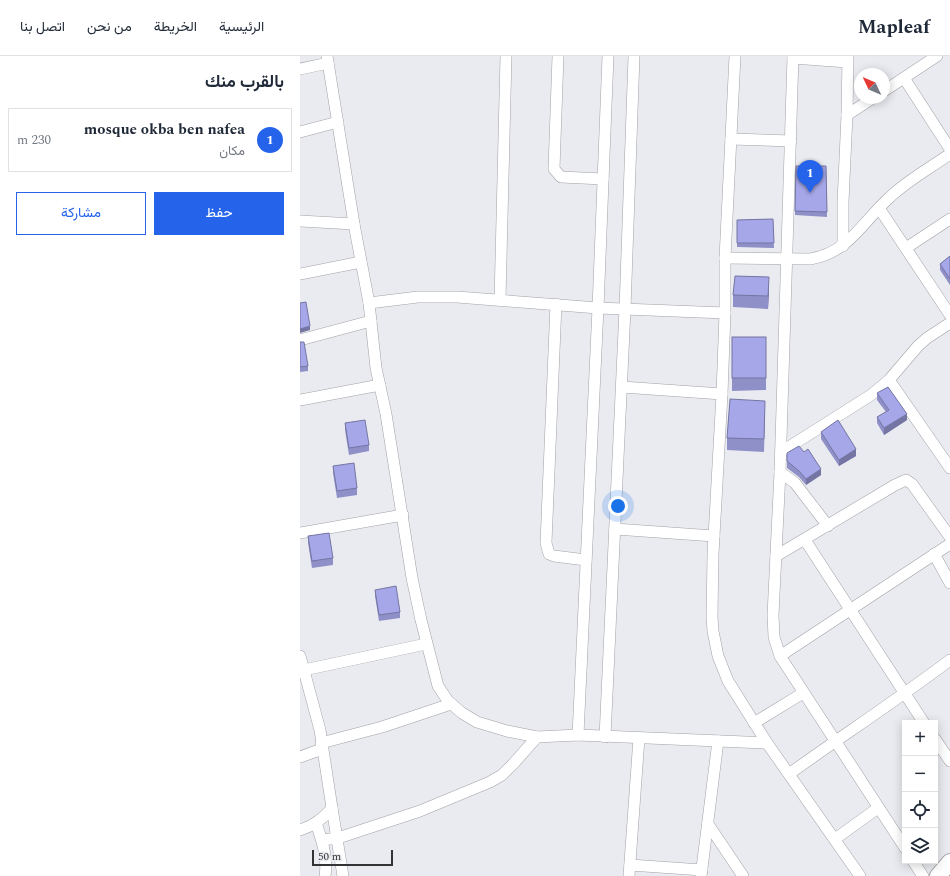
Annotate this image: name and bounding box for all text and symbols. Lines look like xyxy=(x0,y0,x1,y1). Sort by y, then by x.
text: Mapleaf xyxy=(858,13,930,42)
text: اتصل بنا xyxy=(20,16,65,37)
text: من نحن xyxy=(87,16,132,37)
text: الخريطة xyxy=(154,16,197,37)
text: الرئيسية xyxy=(219,16,264,37)
north arrow xyxy=(854,68,890,104)
text: بالقرب منك xyxy=(205,69,284,95)
text: mosque okba ben nafea xyxy=(84,118,245,141)
text: 230 m xyxy=(17,130,51,150)
text: 1 xyxy=(266,130,274,150)
text: مكان xyxy=(219,141,245,161)
pin: 1 xyxy=(797,160,823,193)
button: مشاركة xyxy=(16,192,146,235)
button: حفظ xyxy=(154,192,284,235)
your location xyxy=(608,496,628,516)
map controls xyxy=(902,720,938,864)
button: + xyxy=(902,720,938,756)
button: − xyxy=(902,756,938,792)
button: locate xyxy=(902,792,938,828)
button: layers xyxy=(902,828,938,864)
scale bar xyxy=(312,848,393,867)
text: 50 m xyxy=(318,848,341,865)

